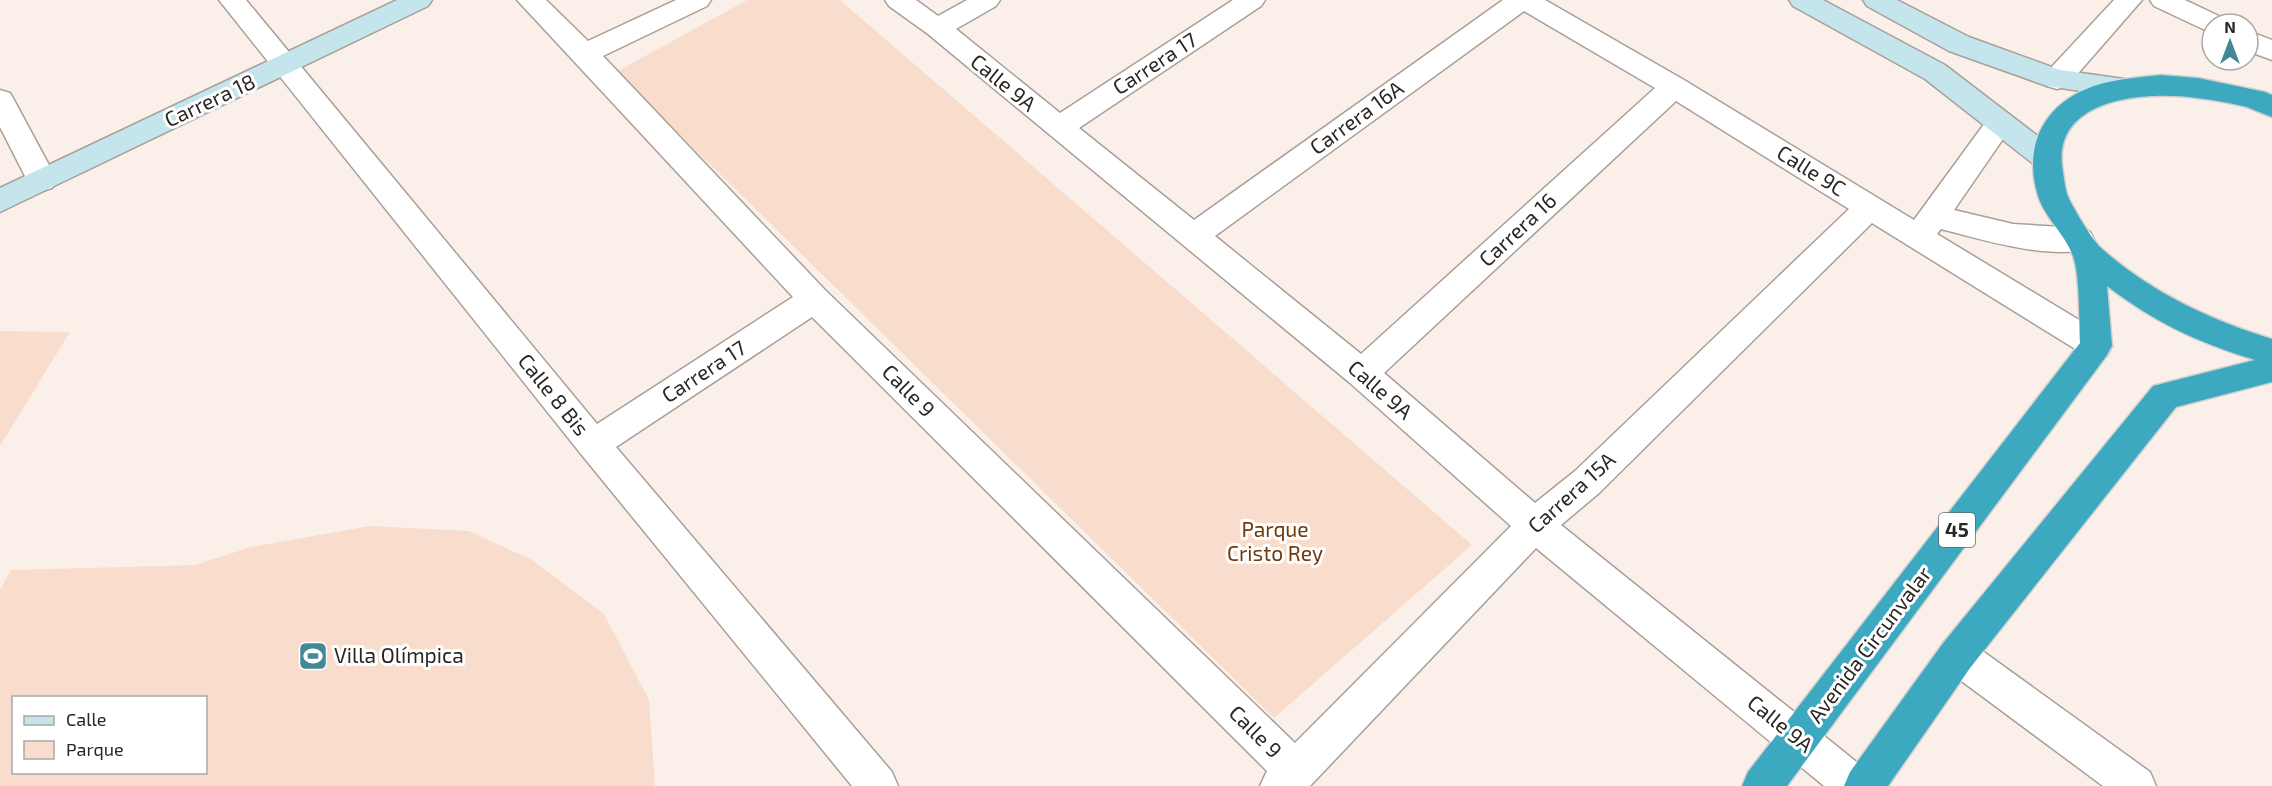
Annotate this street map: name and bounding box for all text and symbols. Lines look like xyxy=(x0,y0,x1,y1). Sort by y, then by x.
north arrow xyxy=(2200,12,2260,72)
text: N xyxy=(2224,17,2236,36)
street label: Carrera 17 xyxy=(1107,26,1201,99)
street label: Calle 9A xyxy=(966,48,1042,116)
street label: Carrera 18 xyxy=(160,68,259,131)
street label: Carrera 16A xyxy=(1305,75,1408,159)
street label: Calle 9C xyxy=(1773,139,1851,200)
street label: Carrera 16 xyxy=(1473,187,1561,271)
street label: Carrera 17 xyxy=(656,334,750,407)
street label: Calle 8 Bis xyxy=(514,348,595,440)
street label: Calle 9A xyxy=(1344,354,1418,424)
street label: Calle 9 xyxy=(878,358,941,421)
street label: Carrera 15A xyxy=(1522,446,1620,538)
road number: 45 xyxy=(1939,513,1975,547)
park label: Parque Cristo Rey xyxy=(1227,516,1323,565)
street label: Avenida Circunvalar xyxy=(1802,561,1936,727)
sports icon: Villa Olímpica xyxy=(297,640,329,672)
place label: Villa Olímpica xyxy=(334,642,464,667)
street label: Calle 9A xyxy=(1743,689,1819,757)
legend xyxy=(12,696,207,774)
street label: Calle 9 xyxy=(1225,699,1288,762)
text: Calle xyxy=(66,708,107,730)
text: Parque xyxy=(66,738,124,760)

